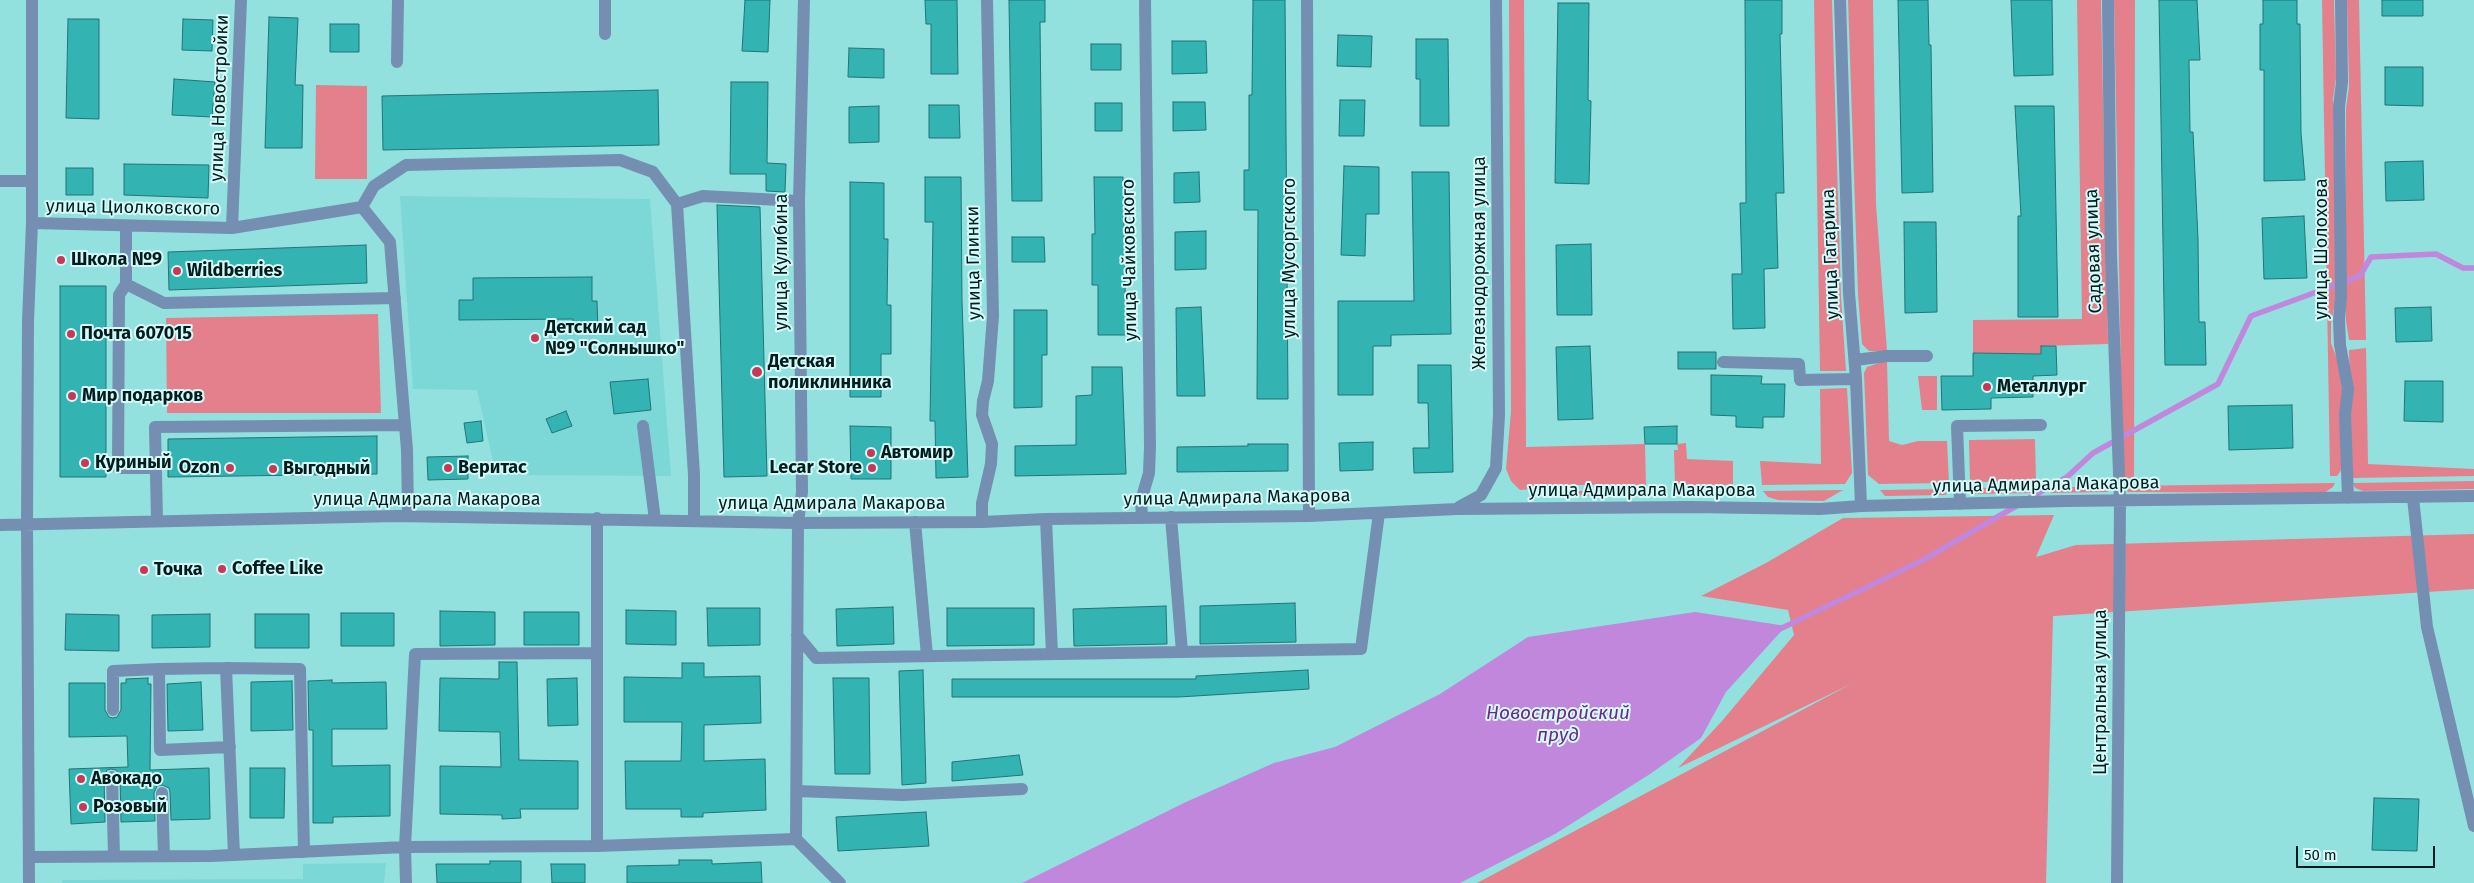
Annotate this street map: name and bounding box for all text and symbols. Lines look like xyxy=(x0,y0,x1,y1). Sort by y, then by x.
street label: улица Новостройки xyxy=(206,14,234,182)
street label: Железнодорожная улица xyxy=(1469,156,1491,370)
street label: улица Мусоргского xyxy=(1279,178,1301,338)
street label: улица Шолохова xyxy=(2311,178,2333,320)
street label: улица Чайковского xyxy=(1118,179,1142,341)
street label: улица Гагарина xyxy=(1818,188,1844,320)
street label: Садовая улица xyxy=(2081,188,2107,314)
street label: улица Кулибина xyxy=(771,194,793,330)
street label: улица Циолковского xyxy=(46,196,220,220)
street label: улица Глинки xyxy=(962,206,986,320)
place label: Школа №9 xyxy=(71,249,162,271)
marker: Школа №9 xyxy=(55,254,67,266)
place label: Wildberries xyxy=(187,260,282,282)
marker: Wildberries xyxy=(171,265,183,277)
place label: Детский сад №9 "Солнышко" xyxy=(545,317,684,359)
place label: Почта 607015 xyxy=(81,323,192,345)
marker: Почта 607015 xyxy=(65,328,77,340)
marker: Детский сад №9 "Солнышко" xyxy=(529,332,541,344)
place label: Детская поликлинника xyxy=(768,351,892,394)
marker: Детская поликлинника xyxy=(750,365,764,379)
place label: Металлург xyxy=(1997,376,2087,398)
marker: Металлург xyxy=(1981,381,1993,393)
place label: Мир подарков xyxy=(82,385,203,407)
marker: Мир подарков xyxy=(66,390,78,402)
place label: Автомир xyxy=(881,442,953,464)
marker: Автомир xyxy=(865,447,877,459)
place label: Куриный xyxy=(95,452,172,474)
marker: Куриный xyxy=(79,457,91,469)
place label: Ozon xyxy=(179,457,220,479)
place label: Веритас xyxy=(458,457,527,479)
place label: Lecar Store xyxy=(769,457,862,479)
place label: Выгодный xyxy=(283,458,370,480)
marker: Ozon xyxy=(224,462,236,474)
marker: Веритас xyxy=(442,462,454,474)
marker: Lecar Store xyxy=(866,462,878,474)
marker: Выгодный xyxy=(267,463,279,475)
street label: улица Адмирала Макарова xyxy=(1932,472,2160,498)
street label: улица Адмирала Макарова xyxy=(1528,480,1756,502)
street label: улица Адмирала Макарова xyxy=(1123,485,1351,511)
street label: улица Адмирала Макарова xyxy=(313,489,541,511)
street label: улица Адмирала Макарова xyxy=(718,493,946,515)
place label: Coffee Like xyxy=(232,558,323,580)
place label: Точка xyxy=(154,559,203,581)
marker: Coffee Like xyxy=(216,563,228,575)
marker: Точка xyxy=(138,564,150,576)
street label: Центральная улица xyxy=(2090,609,2112,775)
water label: Новостройский пруд xyxy=(1486,703,1630,747)
place label: Авокадо xyxy=(91,768,162,790)
marker: Авокадо xyxy=(75,773,87,785)
place label: Розовый xyxy=(93,796,167,818)
marker: Розовый xyxy=(77,801,89,813)
scale bar xyxy=(2299,836,2438,868)
text: 50 m xyxy=(2304,846,2337,864)

